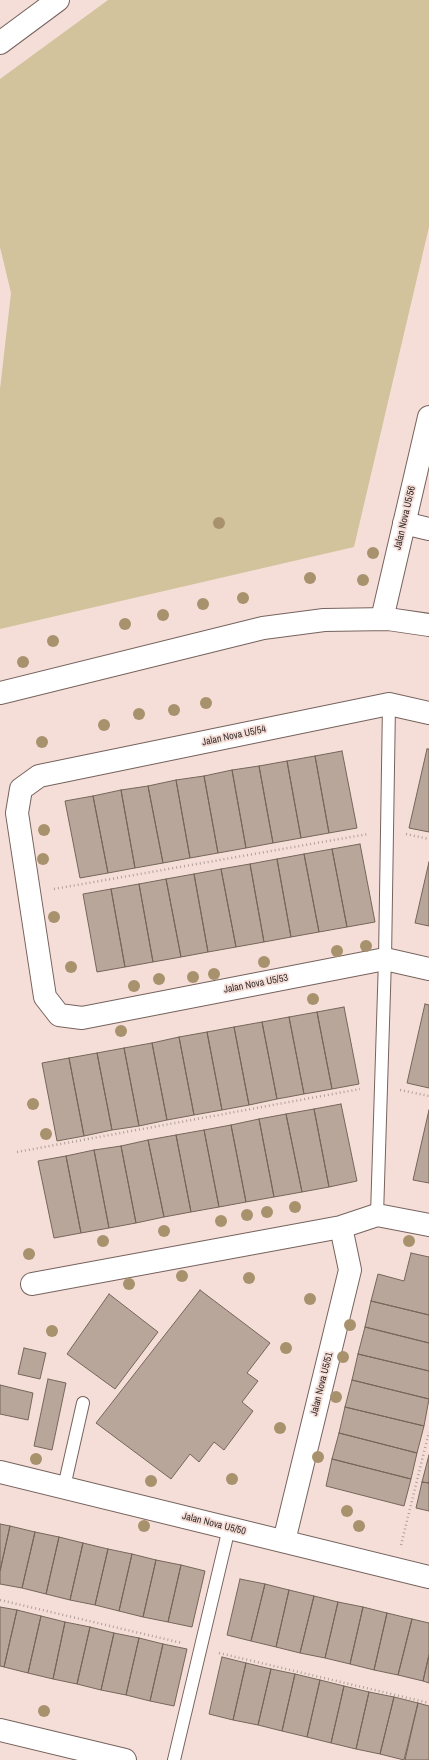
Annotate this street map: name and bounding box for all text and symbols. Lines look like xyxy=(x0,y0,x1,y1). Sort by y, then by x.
street label: Jalan Nova U5/56 xyxy=(392,485,418,551)
street label: Jalan Nova U5/54 xyxy=(201,723,267,749)
street label: Jalan Nova U5/53 xyxy=(223,972,289,996)
street label: Jalan Nova U5/51 xyxy=(308,1351,336,1417)
street label: Jalan Nova U5/50 xyxy=(181,1510,247,1538)

